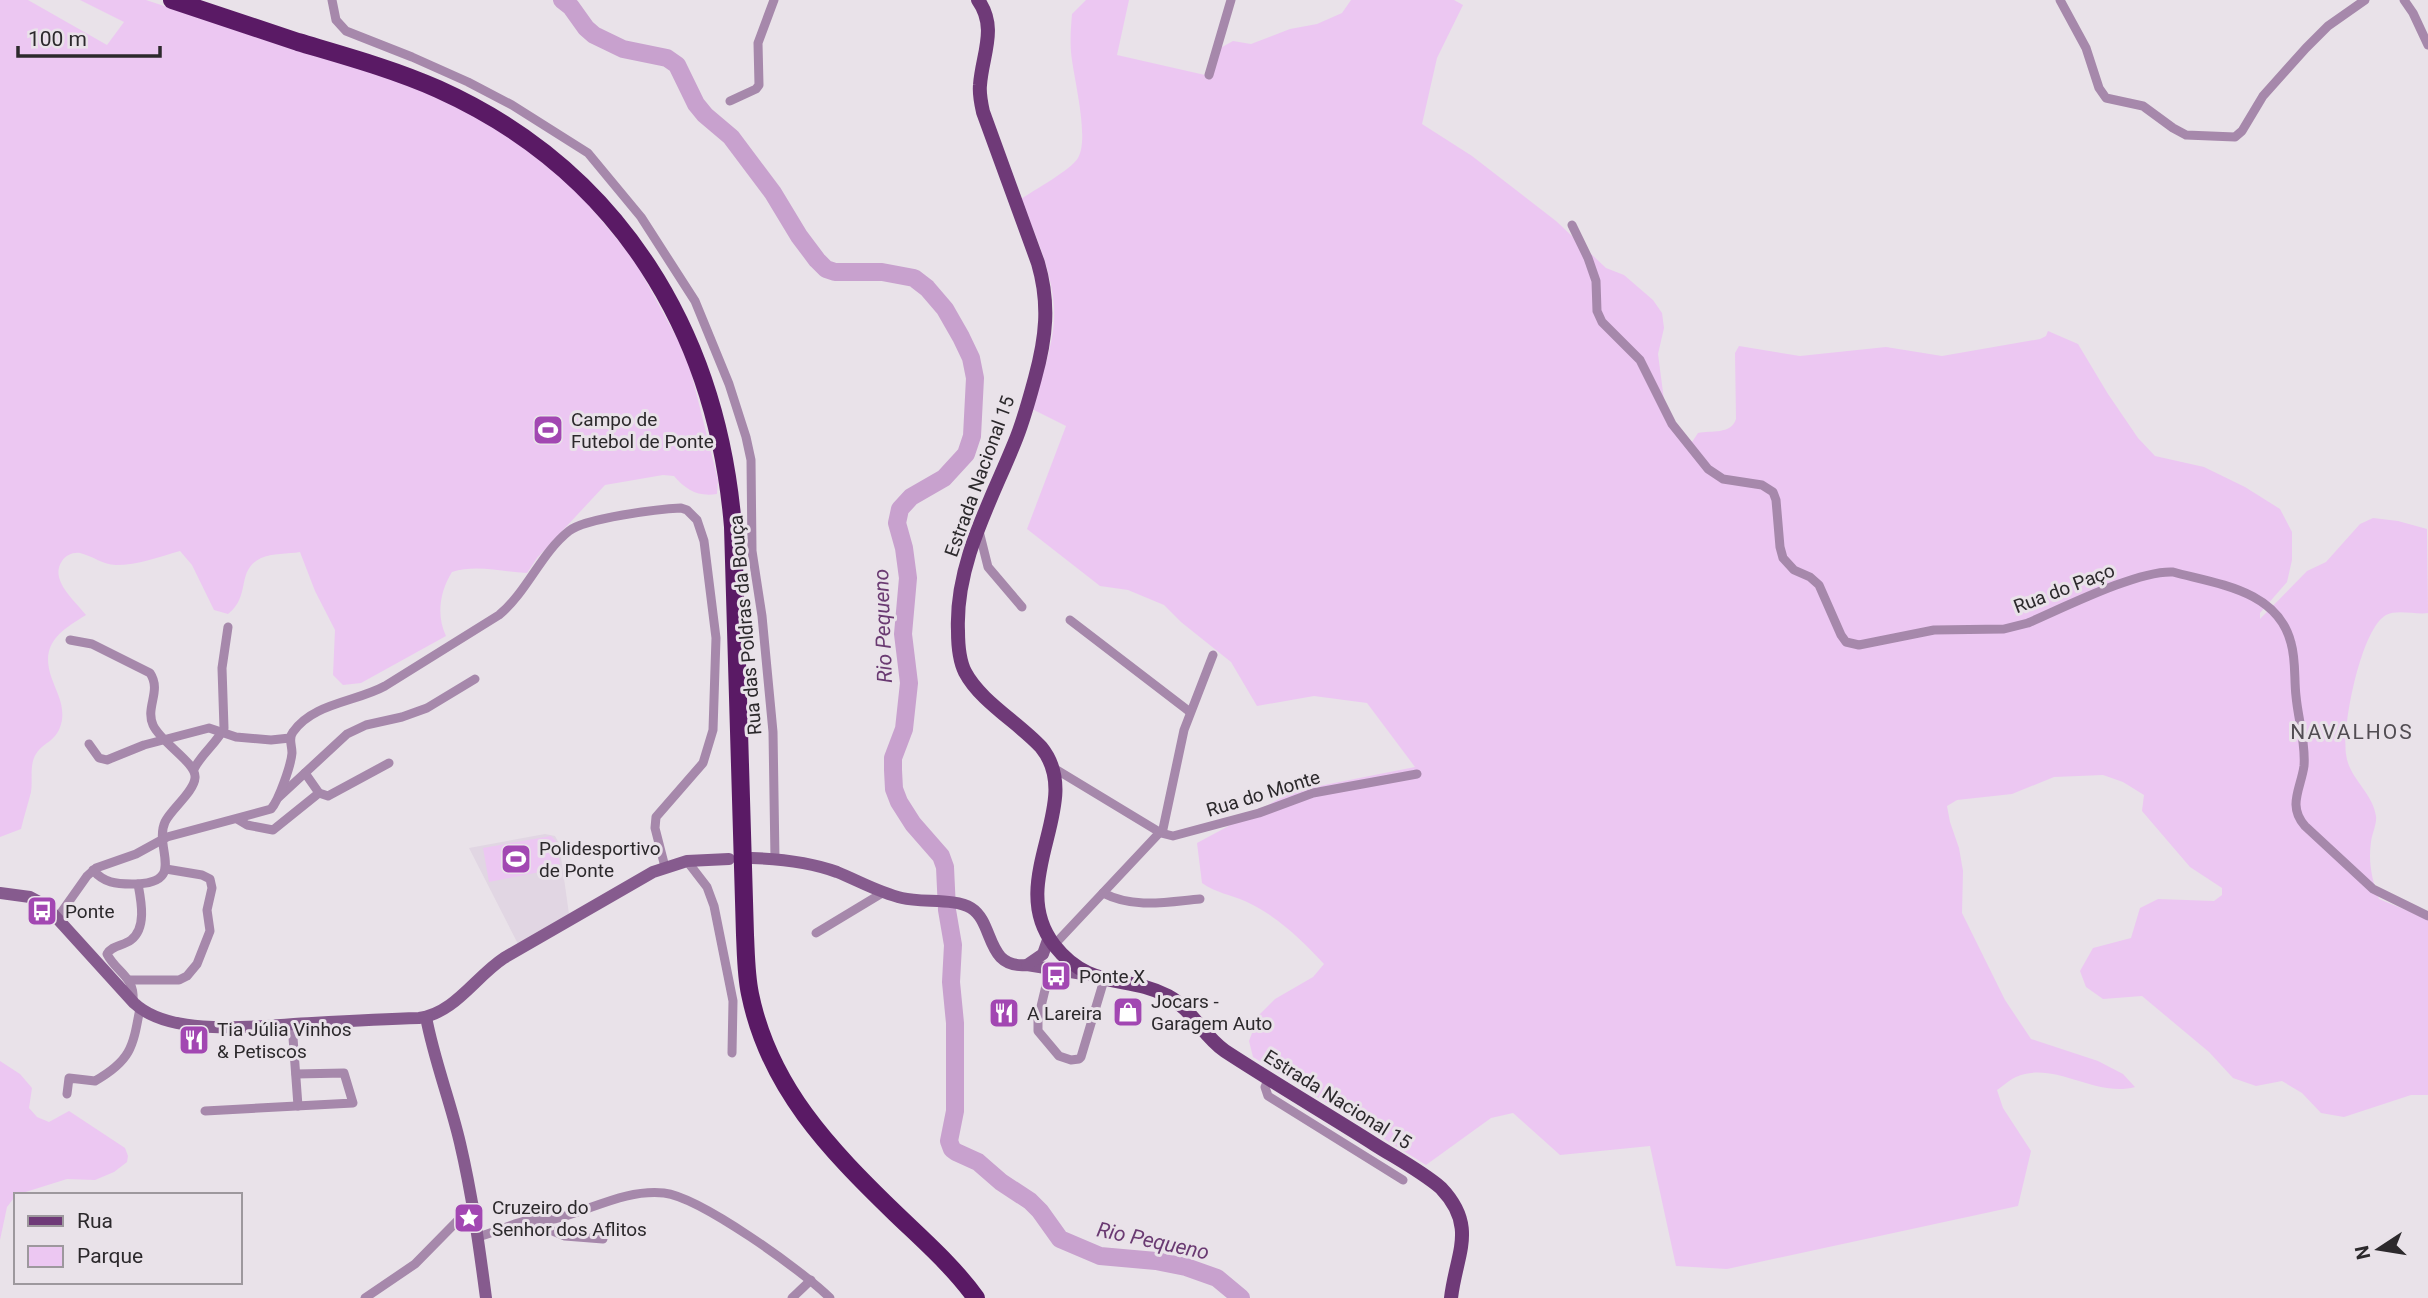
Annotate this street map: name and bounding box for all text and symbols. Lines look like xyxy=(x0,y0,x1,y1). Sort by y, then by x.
scale bar xyxy=(18,14,159,58)
text: 100 m xyxy=(28,27,87,51)
street label: Estrada Nacional 15 xyxy=(940,392,1019,560)
place label: Campo de Futebol de Ponte xyxy=(571,408,714,453)
sports icon: Campo de Futebol de Ponte xyxy=(531,413,565,447)
street label: Rua das Poldras da Bouça xyxy=(724,514,767,736)
street label: Rua do Paço xyxy=(2010,559,2118,618)
water label: Rio Pequeno xyxy=(869,568,897,684)
district label: NAVALHOS xyxy=(2290,720,2414,744)
street label: Rua do Monte xyxy=(1204,765,1323,822)
place label: Polidesportivo de Ponte xyxy=(539,837,661,882)
sports icon: Polidesportivo de Ponte xyxy=(499,842,533,876)
bus stop icon: Ponte xyxy=(25,894,59,928)
place label: Ponte xyxy=(65,900,115,923)
bus stop icon: Ponte X xyxy=(1039,959,1073,993)
place label: Ponte X xyxy=(1079,965,1145,988)
place label: Jocars - Garagem Auto xyxy=(1151,990,1272,1035)
shop icon: Jocars - Garagem Auto xyxy=(1111,995,1145,1029)
restaurant icon: A Lareira xyxy=(987,996,1021,1030)
place label: A Lareira xyxy=(1027,1002,1102,1025)
place label: Tia Júlia Vinhos & Petiscos xyxy=(217,1018,352,1063)
restaurant icon: Tia Júlia Vinhos & Petiscos xyxy=(177,1023,211,1057)
street label: Estrada Nacional 15 xyxy=(1260,1045,1416,1154)
legend xyxy=(14,1193,242,1284)
place label: Cruzeiro do Senhor dos Aflitos xyxy=(492,1196,647,1241)
place icon: Cruzeiro do Senhor dos Aflitos xyxy=(452,1201,486,1235)
text: Rua xyxy=(77,1209,113,1233)
north arrow xyxy=(2344,1214,2414,1284)
water label: Rio Pequeno xyxy=(1095,1217,1211,1265)
text: N xyxy=(2350,1243,2376,1261)
text: Parque xyxy=(77,1244,143,1268)

